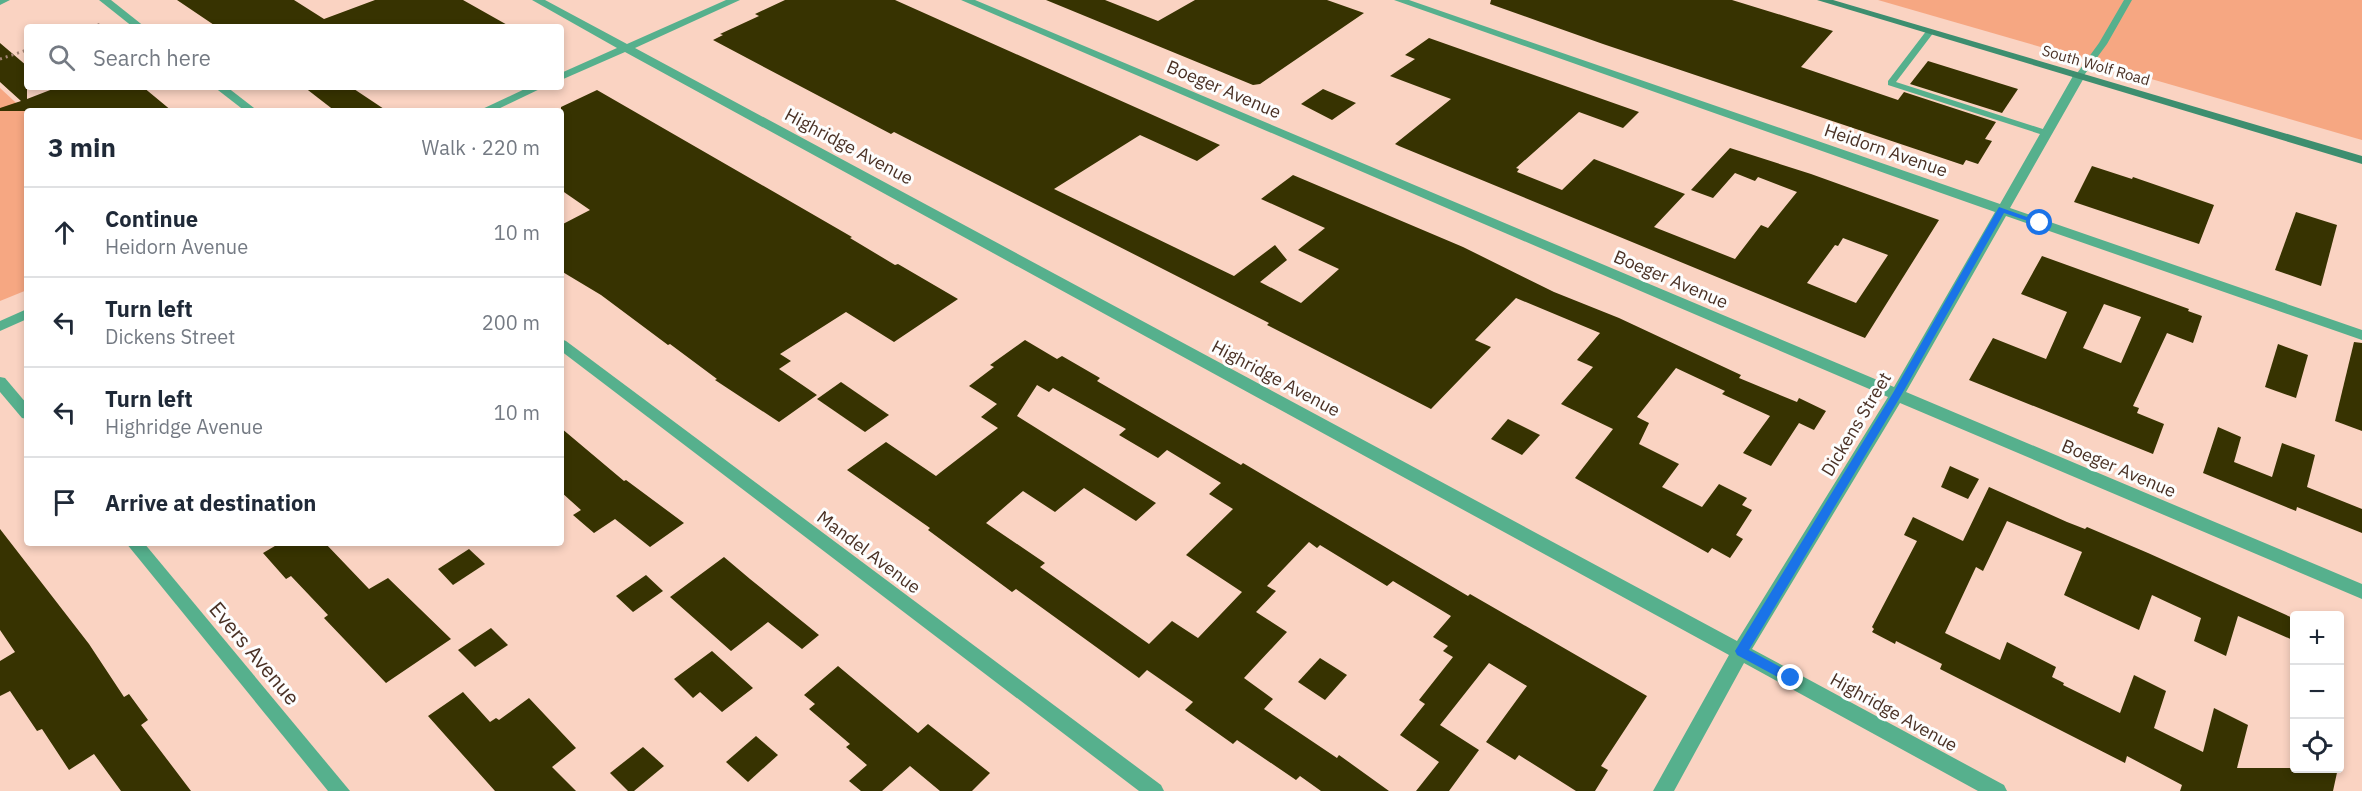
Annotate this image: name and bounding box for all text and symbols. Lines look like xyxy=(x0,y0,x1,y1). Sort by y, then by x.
search box xyxy=(24,24,564,90)
icon: search xyxy=(45,41,78,74)
street label: South Wolf Road xyxy=(2040,41,2152,89)
text: Search here xyxy=(93,43,211,72)
street label: Boeger Avenue xyxy=(1163,55,1285,123)
street label: Highridge Avenue xyxy=(781,102,917,190)
street label: Heidorn Avenue xyxy=(1821,118,1951,182)
text: 3 min xyxy=(48,130,116,164)
text: Walk · 220 m xyxy=(422,134,540,161)
text: Continue xyxy=(105,204,198,233)
route start xyxy=(2026,209,2052,235)
icon: ahead xyxy=(48,216,81,249)
text: 10 m xyxy=(494,219,540,246)
text: Heidorn Avenue xyxy=(105,233,248,260)
street label: Boeger Avenue xyxy=(1610,245,1732,313)
text: Turn left xyxy=(105,294,193,323)
icon: left xyxy=(48,306,81,339)
text: 200 m xyxy=(482,309,540,336)
text: Dickens Street xyxy=(105,323,235,350)
street label: Highridge Avenue xyxy=(1208,334,1344,422)
street label: Dickens Street xyxy=(1816,368,1896,480)
text: Turn left xyxy=(105,384,193,413)
icon: left xyxy=(48,396,81,429)
text: 10 m xyxy=(494,399,540,426)
text: Highridge Avenue xyxy=(105,413,263,440)
street label: Boeger Avenue xyxy=(2058,434,2180,502)
icon: arrive xyxy=(48,486,81,519)
text: Arrive at destination xyxy=(105,488,316,517)
street label: Mandel Avenue xyxy=(813,505,926,599)
street label: Evers Avenue xyxy=(203,595,307,711)
map controls xyxy=(2290,611,2344,773)
button: + xyxy=(2290,611,2344,665)
route end xyxy=(1777,664,1803,690)
button: − xyxy=(2290,665,2344,719)
street label: Highridge Avenue xyxy=(1826,667,1962,757)
button: locate xyxy=(2290,719,2344,773)

